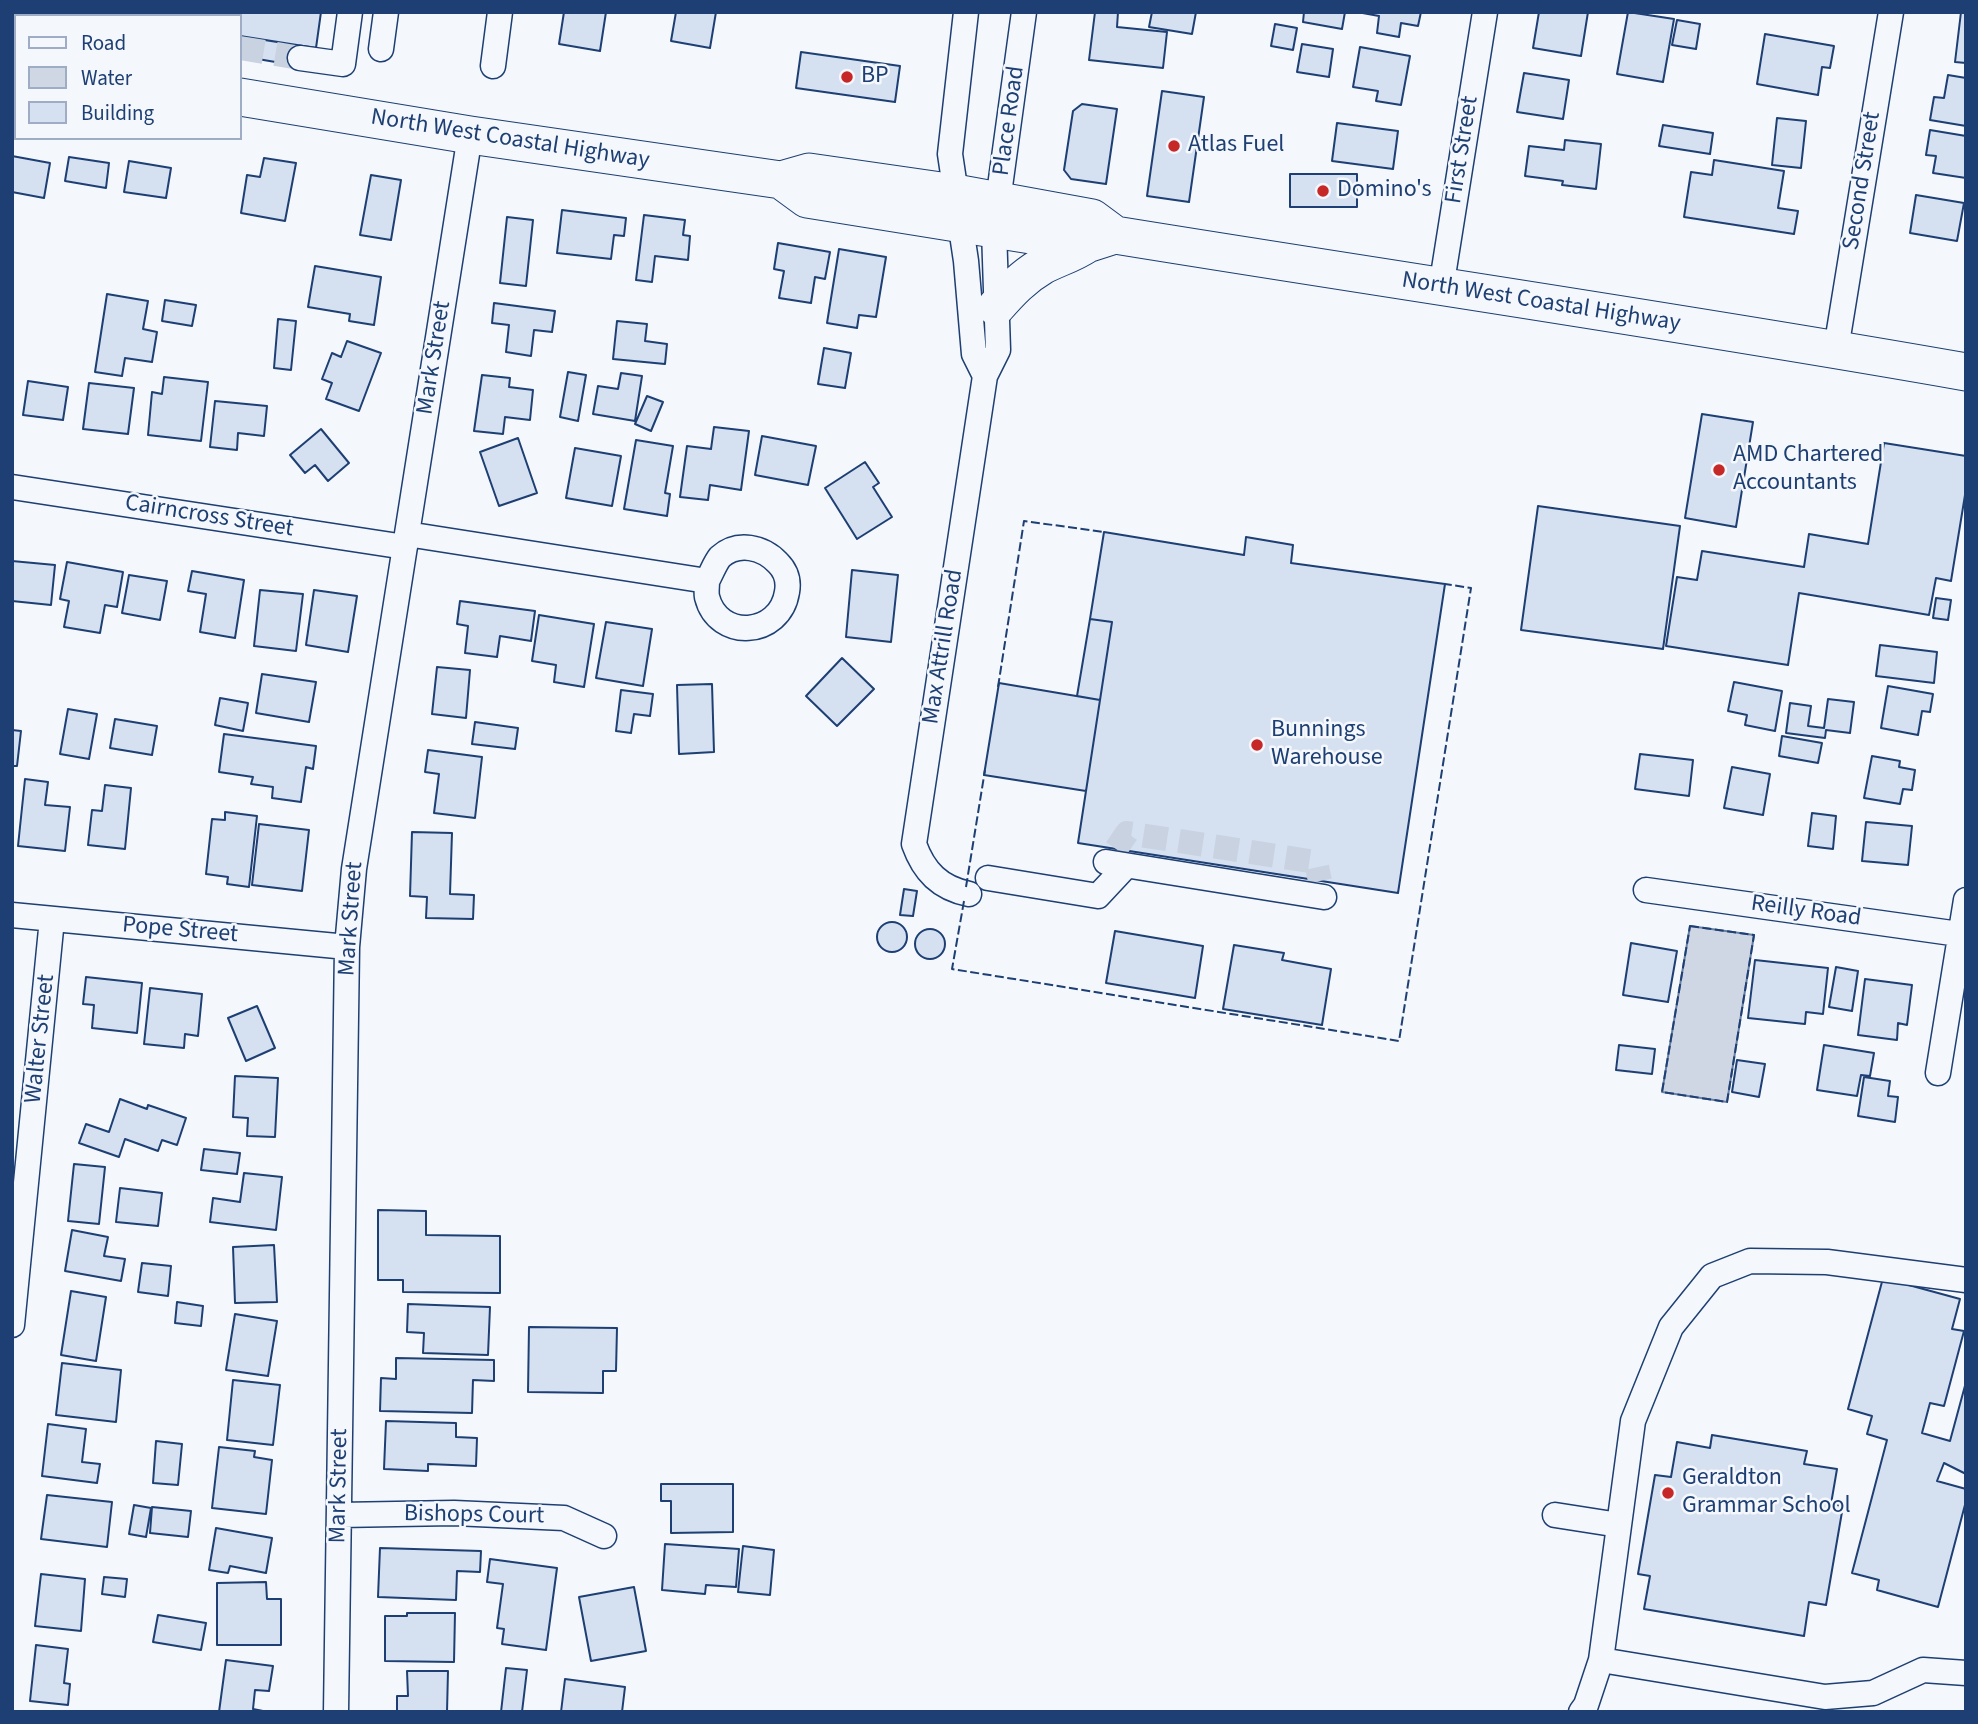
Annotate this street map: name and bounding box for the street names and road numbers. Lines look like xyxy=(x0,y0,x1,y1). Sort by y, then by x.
street label: Place Road xyxy=(988,64,1032,178)
street label: First Street xyxy=(1440,94,1486,206)
street label: North West Coastal Highway xyxy=(369,104,651,176)
street label: Second Street xyxy=(1838,110,1888,252)
street label: North West Coastal Highway xyxy=(1400,267,1682,339)
street label: Mark Street xyxy=(412,299,458,417)
street label: Cairncross Street xyxy=(123,489,295,545)
street label: Max Attrill Road xyxy=(918,568,970,726)
street label: Mark Street xyxy=(334,861,370,977)
street label: Reilly Road xyxy=(1749,890,1863,934)
street label: Pope Street xyxy=(121,912,239,950)
street label: Walter Street xyxy=(20,973,62,1105)
street label: Mark Street xyxy=(325,1428,355,1544)
street label: Bishops Court xyxy=(404,1500,544,1532)

